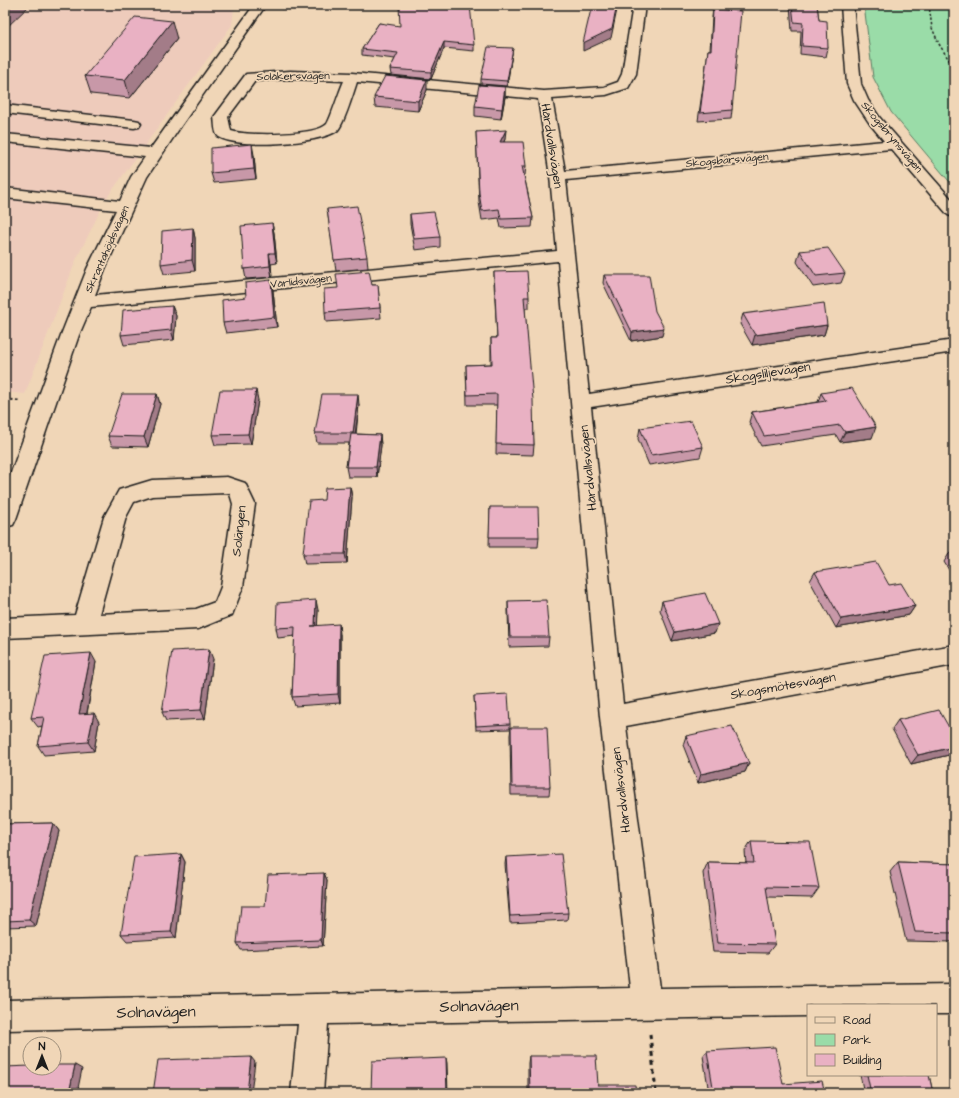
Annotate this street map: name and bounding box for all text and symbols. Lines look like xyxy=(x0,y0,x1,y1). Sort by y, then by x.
street label: Solåkersvägen xyxy=(256,68,330,85)
street label: Skogsbrynsvägen xyxy=(857,98,927,177)
street label: Hårdvallsvägen xyxy=(535,102,568,190)
street label: Skogsbärsvägen xyxy=(685,149,770,172)
street label: Skrantahöjdsvägen xyxy=(81,202,134,295)
street label: Vårlidsvägen xyxy=(270,270,333,293)
street label: Skogsliljevägen xyxy=(724,357,812,390)
street label: Hårdvallsvägen xyxy=(575,424,602,512)
street label: Solängen xyxy=(227,504,252,557)
street label: Skogsmötesvägen xyxy=(729,668,838,705)
street label: Hårdvallsvägen xyxy=(607,746,636,834)
street label: Solnavägen xyxy=(439,994,519,1019)
street label: Solnavägen xyxy=(116,1000,196,1025)
legend xyxy=(807,1004,937,1076)
text: Road xyxy=(843,1012,871,1029)
text: Park xyxy=(843,1032,871,1049)
north arrow xyxy=(22,1036,62,1076)
text: N xyxy=(39,1039,46,1054)
text: Building xyxy=(843,1052,881,1070)

